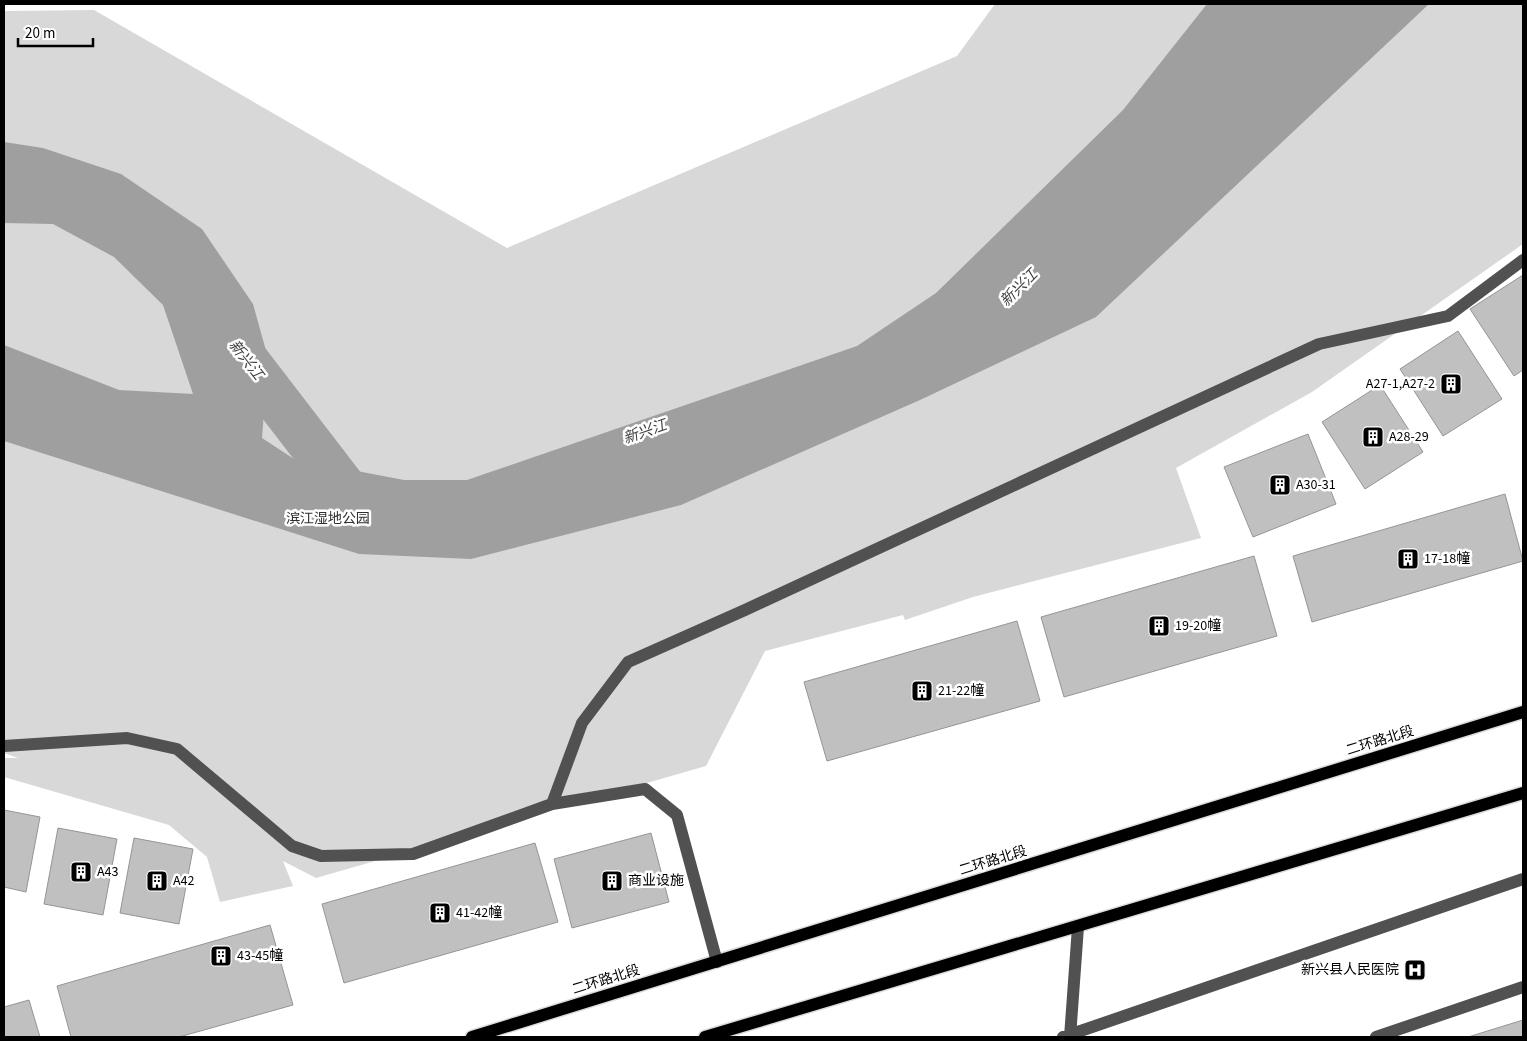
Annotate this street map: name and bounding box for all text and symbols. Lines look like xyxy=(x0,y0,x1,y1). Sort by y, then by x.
scale bar xyxy=(18,15,92,47)
text: 20 m xyxy=(25,23,55,44)
water label: 新兴江 xyxy=(996,263,1044,311)
water label: 新兴江 xyxy=(224,336,269,386)
building icon: A27-1,A27-2 xyxy=(1439,372,1463,396)
place label: A27-1,A27-2 xyxy=(1366,374,1435,394)
water label: 新兴江 xyxy=(620,414,672,449)
building icon: A28-29 xyxy=(1361,425,1385,449)
place label: A28-29 xyxy=(1389,427,1429,447)
building icon: A30-31 xyxy=(1268,473,1292,497)
place label: A30-31 xyxy=(1296,475,1336,495)
park label: 滨江湿地公园 xyxy=(286,509,370,529)
building icon: 17-18幢 xyxy=(1396,547,1420,571)
place label: 17-18幢 xyxy=(1424,549,1470,569)
building icon: 19-20幢 xyxy=(1147,614,1171,638)
place label: 19-20幢 xyxy=(1175,616,1221,636)
building icon: 21-22幢 xyxy=(910,679,934,703)
place label: 21-22幢 xyxy=(938,681,984,701)
street label: 二环路北段 xyxy=(1344,721,1416,761)
street label: 二环路北段 xyxy=(957,841,1029,881)
building icon: A43 xyxy=(69,860,93,884)
place label: A43 xyxy=(97,862,119,882)
building icon: A42 xyxy=(145,869,169,893)
building icon: 商业设施 xyxy=(600,869,624,893)
place label: A42 xyxy=(173,871,195,891)
place label: 商业设施 xyxy=(628,871,684,891)
building icon: 41-42幢 xyxy=(428,901,452,925)
place label: 41-42幢 xyxy=(456,903,502,923)
building icon: 43-45幢 xyxy=(209,944,233,968)
place label: 43-45幢 xyxy=(237,946,283,966)
hospital icon: 新兴县人民医院 xyxy=(1403,958,1427,982)
street label: 二环路北段 xyxy=(570,960,642,1000)
place label: 新兴县人民医院 xyxy=(1301,960,1399,980)

